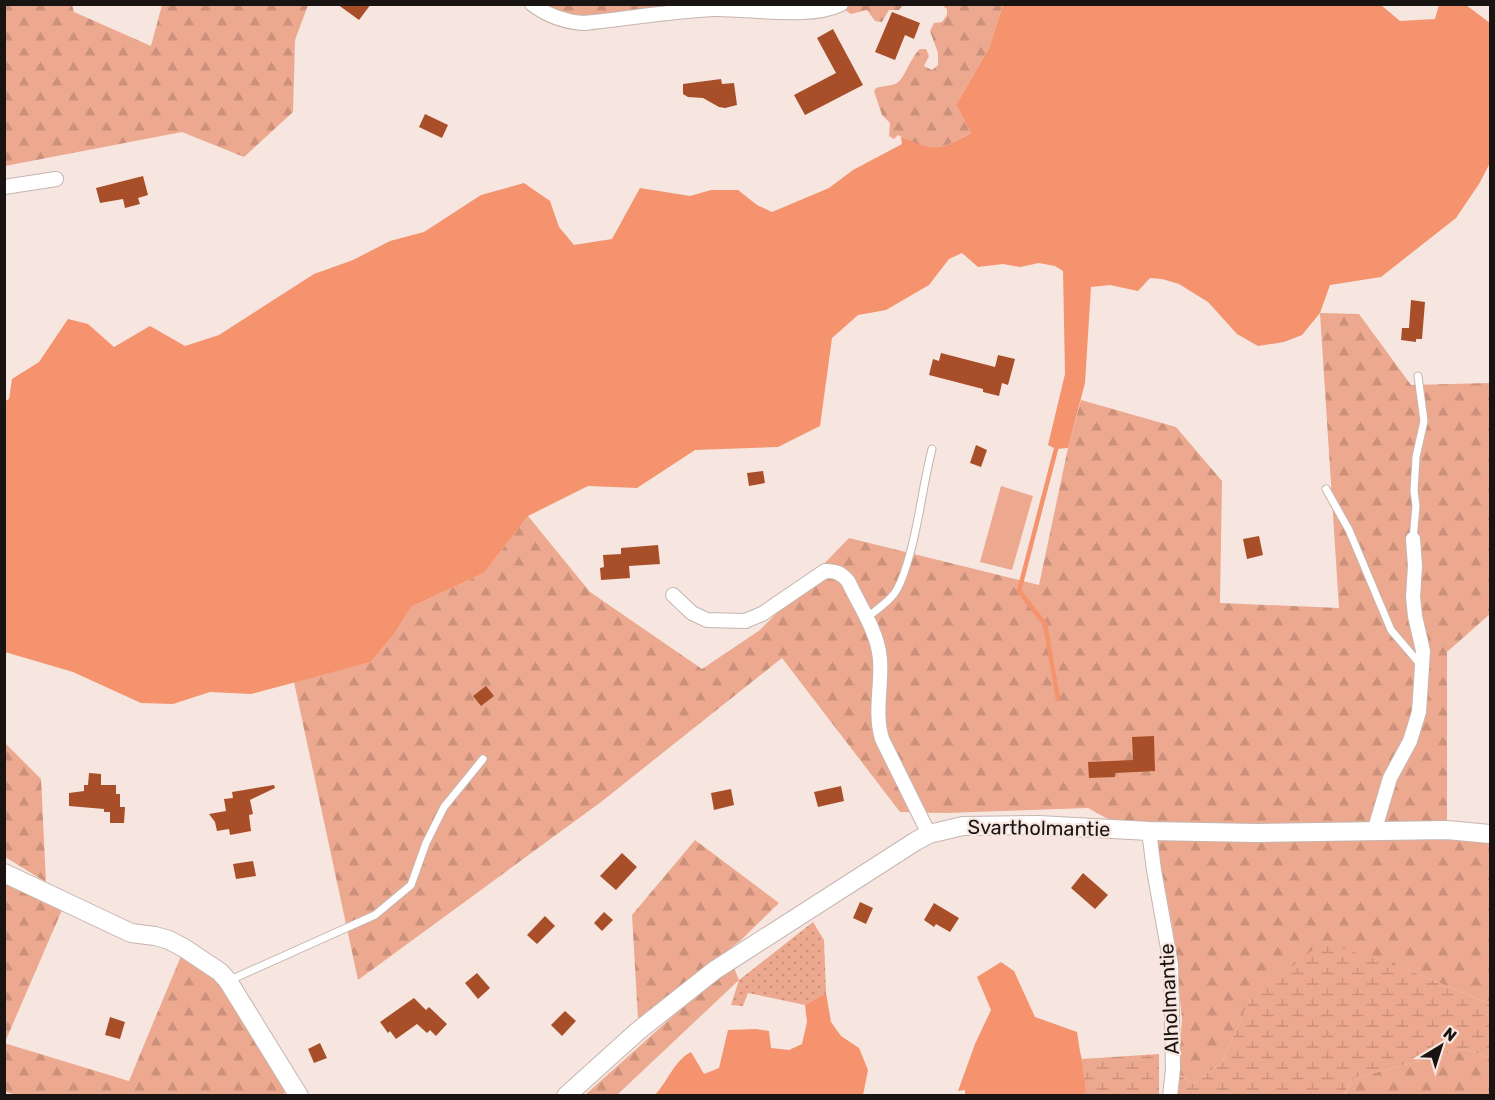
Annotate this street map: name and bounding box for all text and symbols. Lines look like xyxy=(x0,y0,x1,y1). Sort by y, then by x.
street label: Svartholmantie xyxy=(967,815,1111,841)
street label: Alholmantie xyxy=(1154,943,1184,1055)
north arrow xyxy=(1411,1016,1471,1076)
text: N xyxy=(1440,1024,1460,1046)

